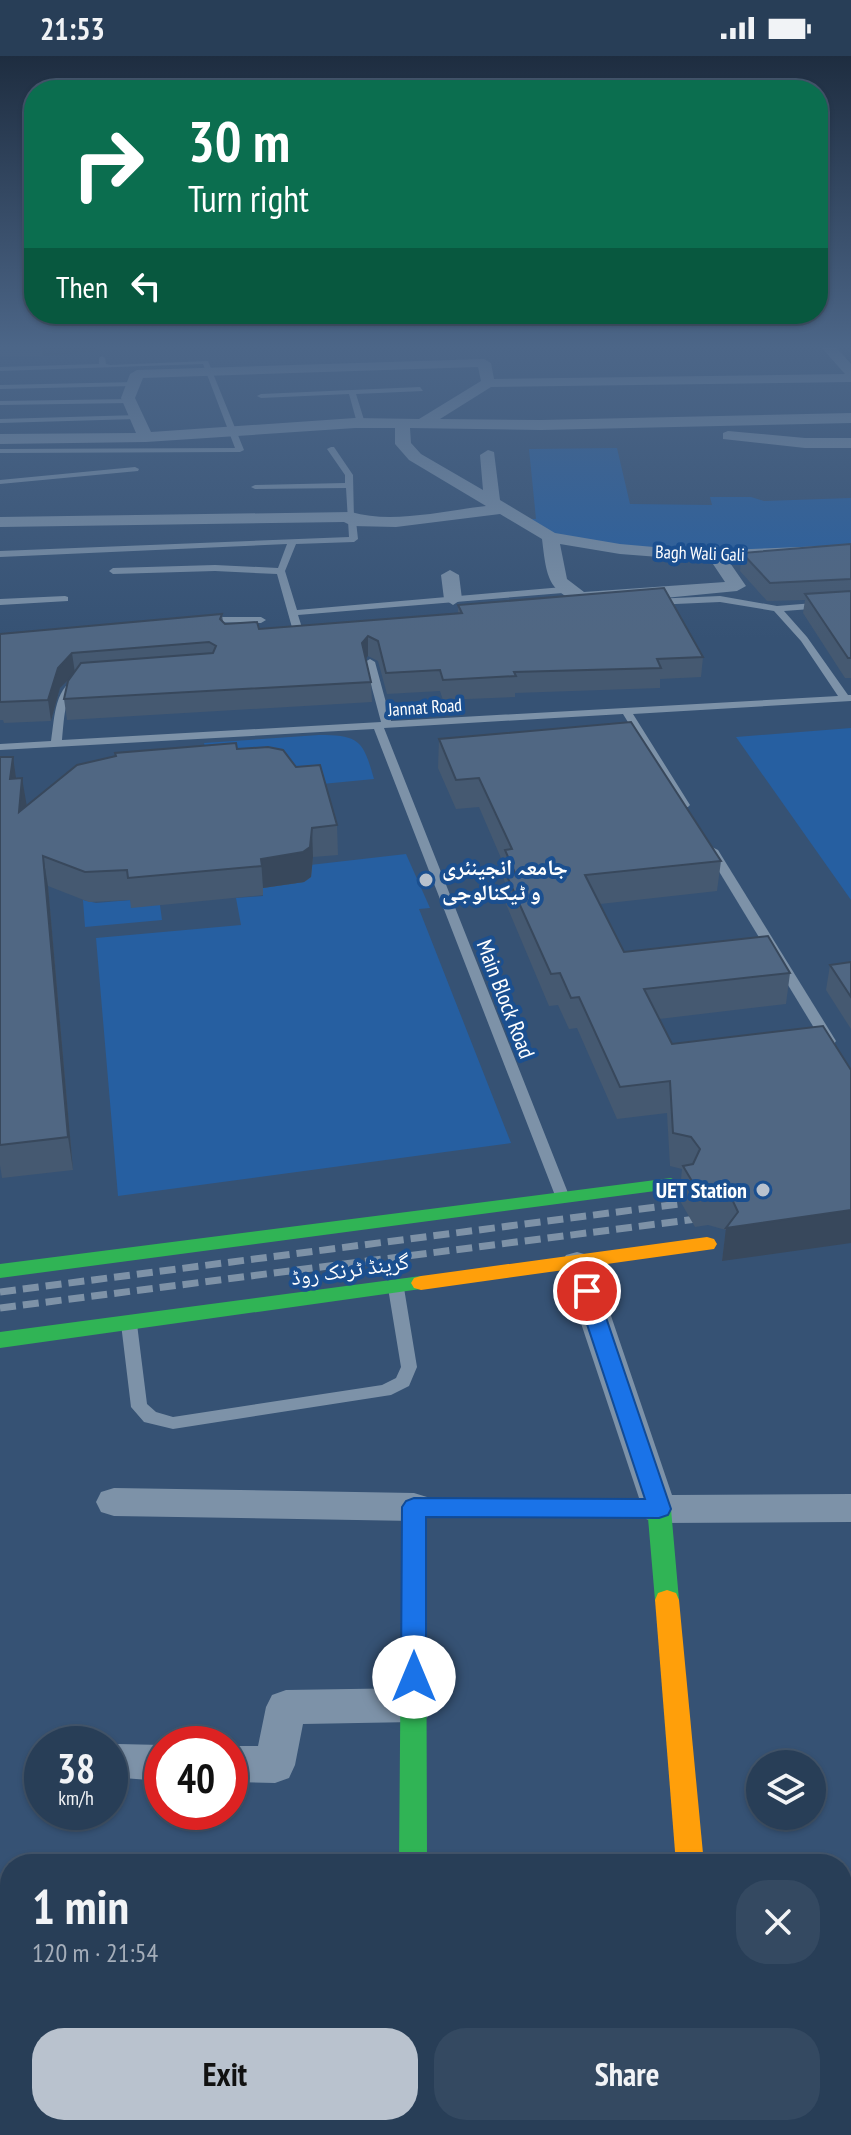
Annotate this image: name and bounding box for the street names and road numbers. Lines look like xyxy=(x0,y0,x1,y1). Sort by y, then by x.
street label: Bagh Wali Gali xyxy=(655,540,745,566)
street label: Jannat Road xyxy=(386,693,463,721)
street label: Main Block Road xyxy=(471,936,541,1062)
street label: گرینڈ ٹرنک روڈ xyxy=(289,1247,411,1291)

